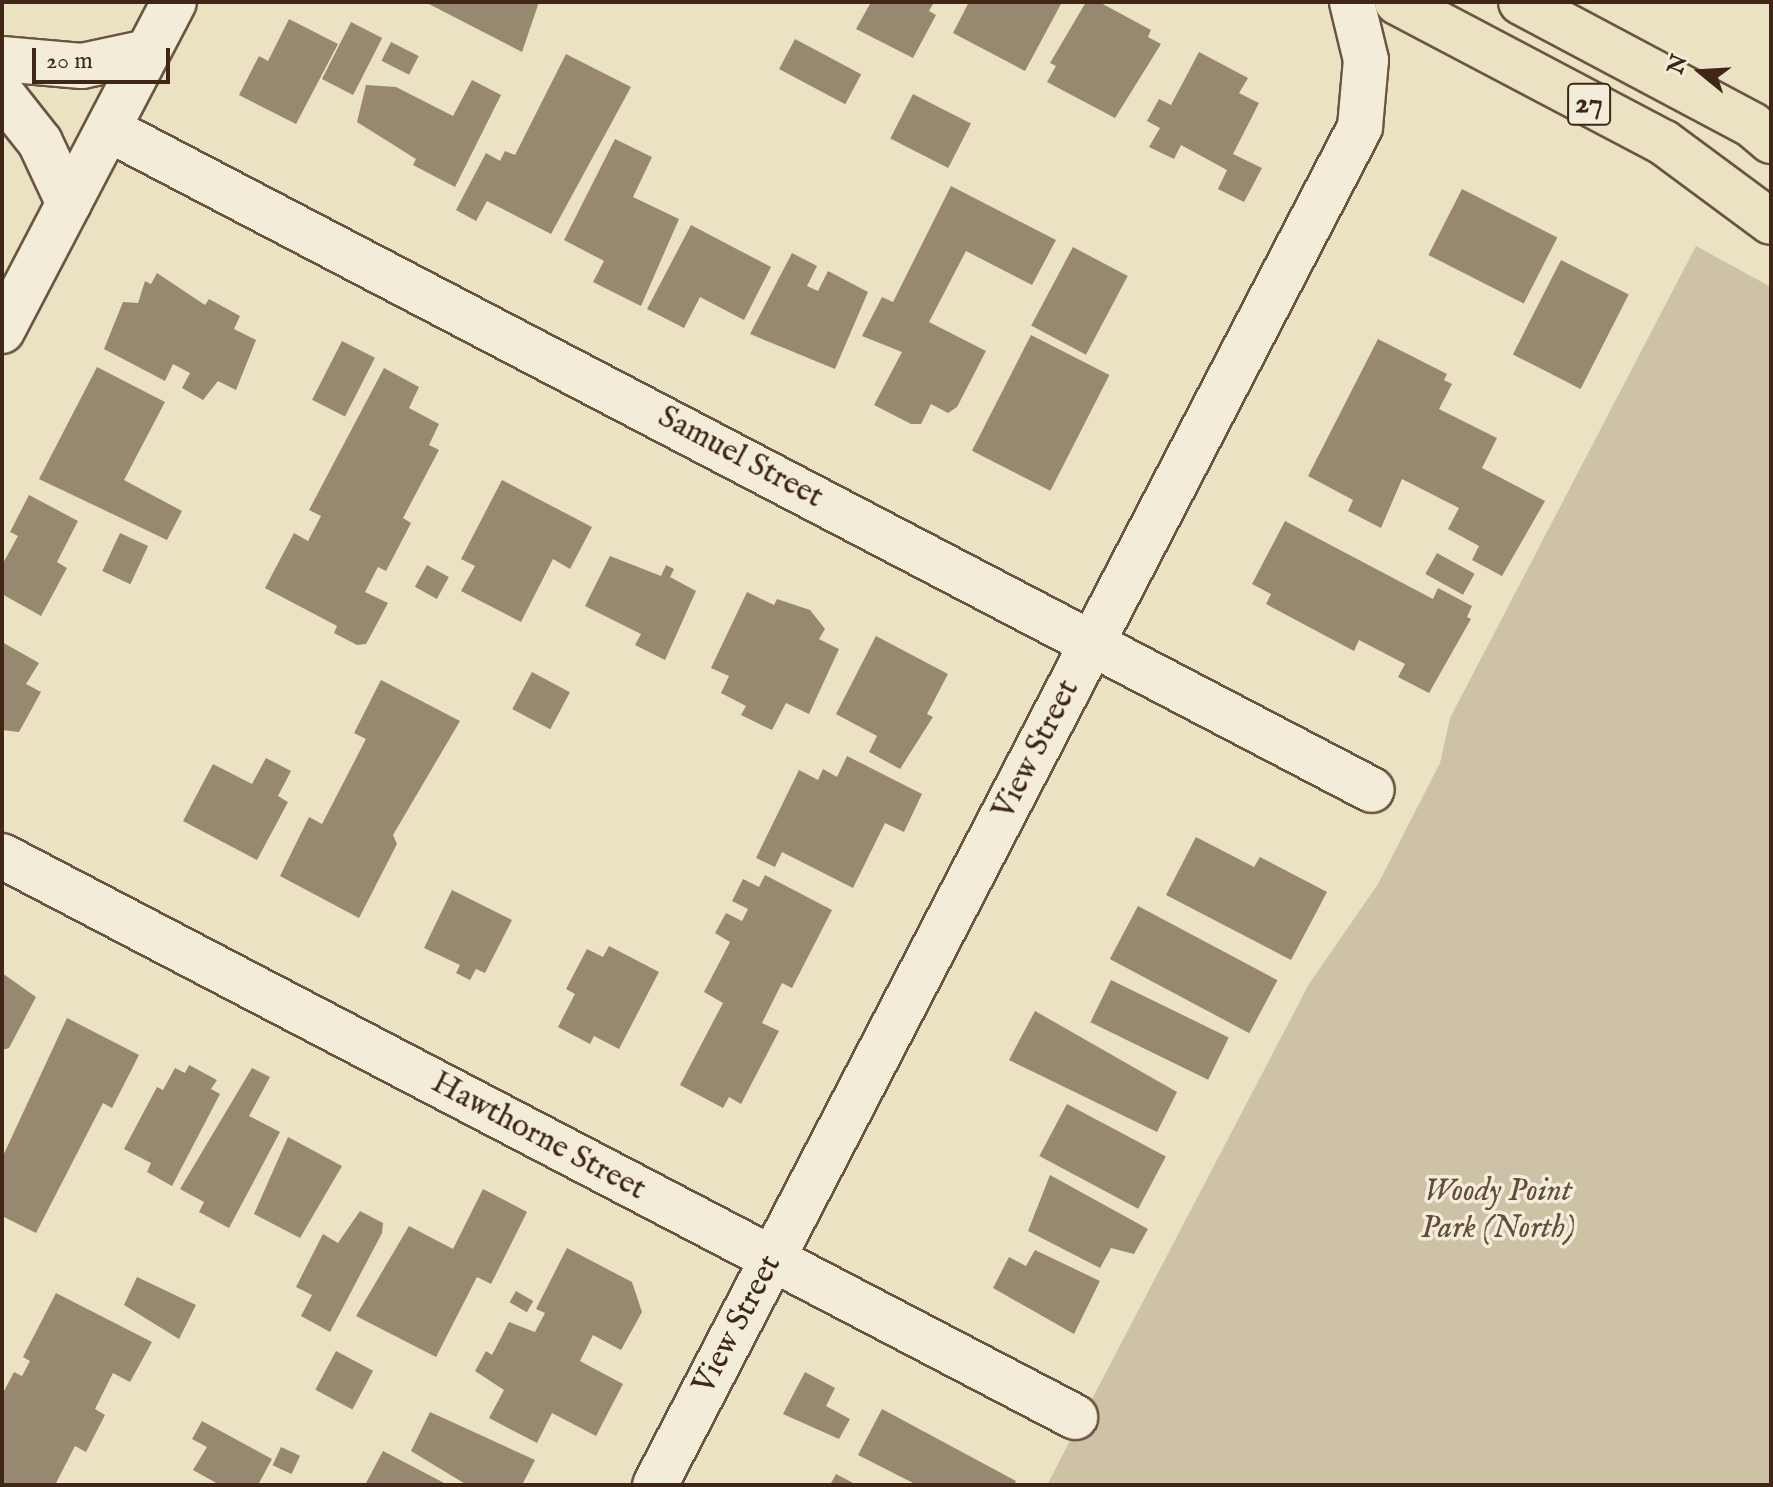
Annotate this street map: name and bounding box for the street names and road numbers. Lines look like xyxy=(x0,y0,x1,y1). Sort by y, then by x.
road number: 27 xyxy=(1567,78,1611,130)
street label: Samuel Street xyxy=(651,399,829,517)
street label: View Street xyxy=(985,674,1089,826)
street label: Hawthorne Street xyxy=(424,1064,652,1210)
street label: View Street xyxy=(685,1249,791,1401)

